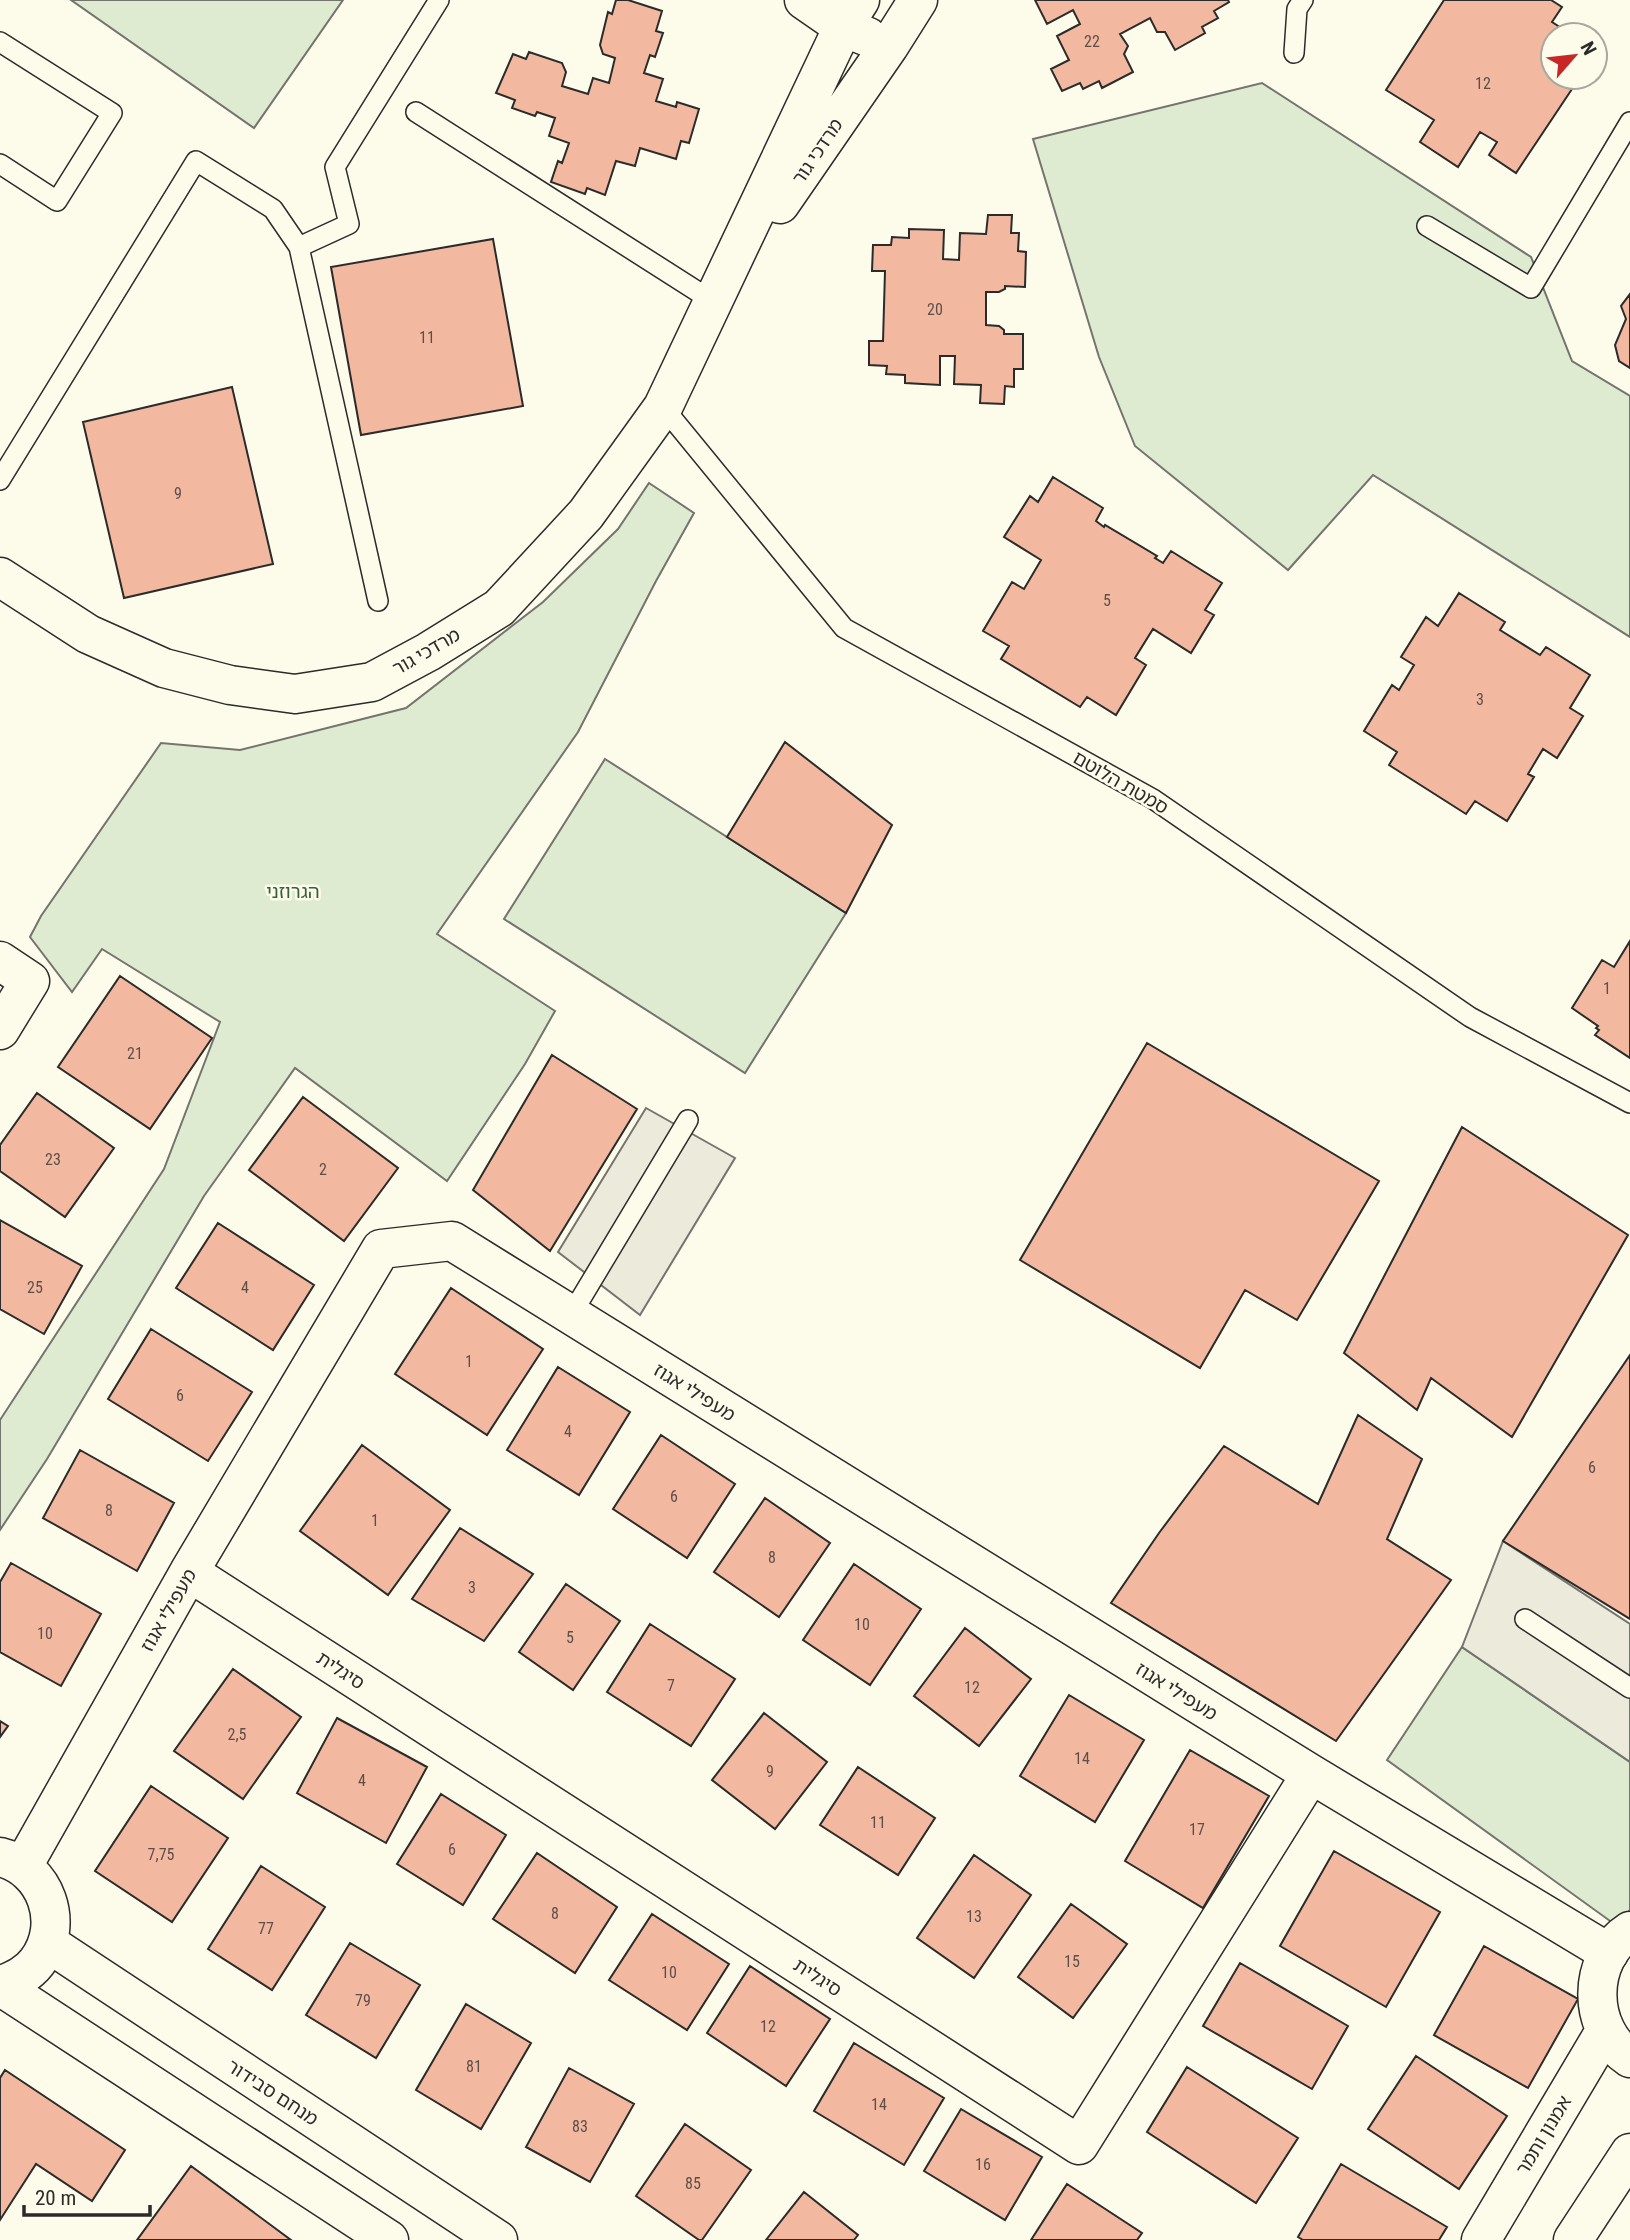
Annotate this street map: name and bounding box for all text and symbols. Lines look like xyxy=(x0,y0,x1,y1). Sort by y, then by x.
north arrow xyxy=(1539,21,1609,91)
house number: 22 xyxy=(1084,32,1100,51)
text: N xyxy=(1576,38,1601,59)
house number: 12 xyxy=(1475,74,1491,93)
street label: מרדכי גור xyxy=(787,114,848,189)
house number: 20 xyxy=(927,300,943,319)
house number: 11 xyxy=(419,328,435,347)
house number: 9 xyxy=(174,484,182,503)
house number: 5 xyxy=(1103,591,1111,610)
street label: מרדכי גור xyxy=(388,623,464,680)
house number: 3 xyxy=(1476,690,1484,709)
street label: סמטת הלוטם xyxy=(1069,746,1173,819)
park label: הגרוזני xyxy=(266,880,320,903)
house number: 1 xyxy=(1603,979,1611,998)
house number: 21 xyxy=(127,1044,143,1063)
house number: 23 xyxy=(45,1150,61,1169)
house number: 2 xyxy=(319,1160,327,1179)
house number: 25 xyxy=(27,1278,43,1297)
house number: 4 xyxy=(241,1278,249,1297)
house number: 1 xyxy=(465,1352,473,1371)
street label: מעפילי אגוז xyxy=(650,1358,740,1427)
house number: 6 xyxy=(176,1386,184,1405)
house number: 4 xyxy=(564,1422,572,1441)
house number: 6 xyxy=(1588,1458,1596,1477)
house number: 6 xyxy=(670,1487,678,1506)
house number: 8 xyxy=(105,1501,113,1520)
house number: 1 xyxy=(371,1511,379,1530)
house number: 8 xyxy=(768,1548,776,1567)
street label: מעפילי אגוז xyxy=(136,1565,201,1656)
house number: 3 xyxy=(468,1578,476,1597)
house number: 10 xyxy=(854,1615,870,1634)
house number: 10 xyxy=(37,1624,53,1643)
house number: 5 xyxy=(566,1628,574,1647)
street label: סיגלית xyxy=(312,1646,369,1694)
street label: מעפילי אגוז xyxy=(1132,1657,1222,1726)
house number: 7 xyxy=(667,1676,675,1695)
house number: 12 xyxy=(964,1678,980,1697)
house number: 2,5 xyxy=(228,1725,247,1744)
house number: 14 xyxy=(1074,1749,1090,1768)
house number: 9 xyxy=(766,1762,774,1781)
house number: 4 xyxy=(358,1771,366,1790)
house number: 11 xyxy=(870,1813,886,1832)
house number: 17 xyxy=(1189,1820,1205,1839)
house number: 6 xyxy=(448,1840,456,1859)
house number: 7,75 xyxy=(148,1845,175,1864)
house number: 8 xyxy=(551,1904,559,1923)
house number: 13 xyxy=(966,1907,982,1926)
house number: 77 xyxy=(258,1919,274,1938)
house number: 15 xyxy=(1064,1952,1080,1971)
street label: סיגלית xyxy=(789,1953,846,2001)
house number: 10 xyxy=(661,1963,677,1982)
house number: 79 xyxy=(355,1991,371,2010)
house number: 12 xyxy=(760,2017,776,2036)
street label: מנחם סבידור xyxy=(223,2054,323,2130)
house number: 81 xyxy=(466,2057,482,2076)
street label: אמנון ותמר xyxy=(1511,2091,1576,2179)
house number: 14 xyxy=(871,2095,887,2114)
house number: 83 xyxy=(572,2117,588,2136)
house number: 16 xyxy=(975,2155,991,2174)
scale bar xyxy=(24,2174,150,2218)
house number: 85 xyxy=(685,2174,701,2193)
text: 20 m xyxy=(35,2186,76,2210)

